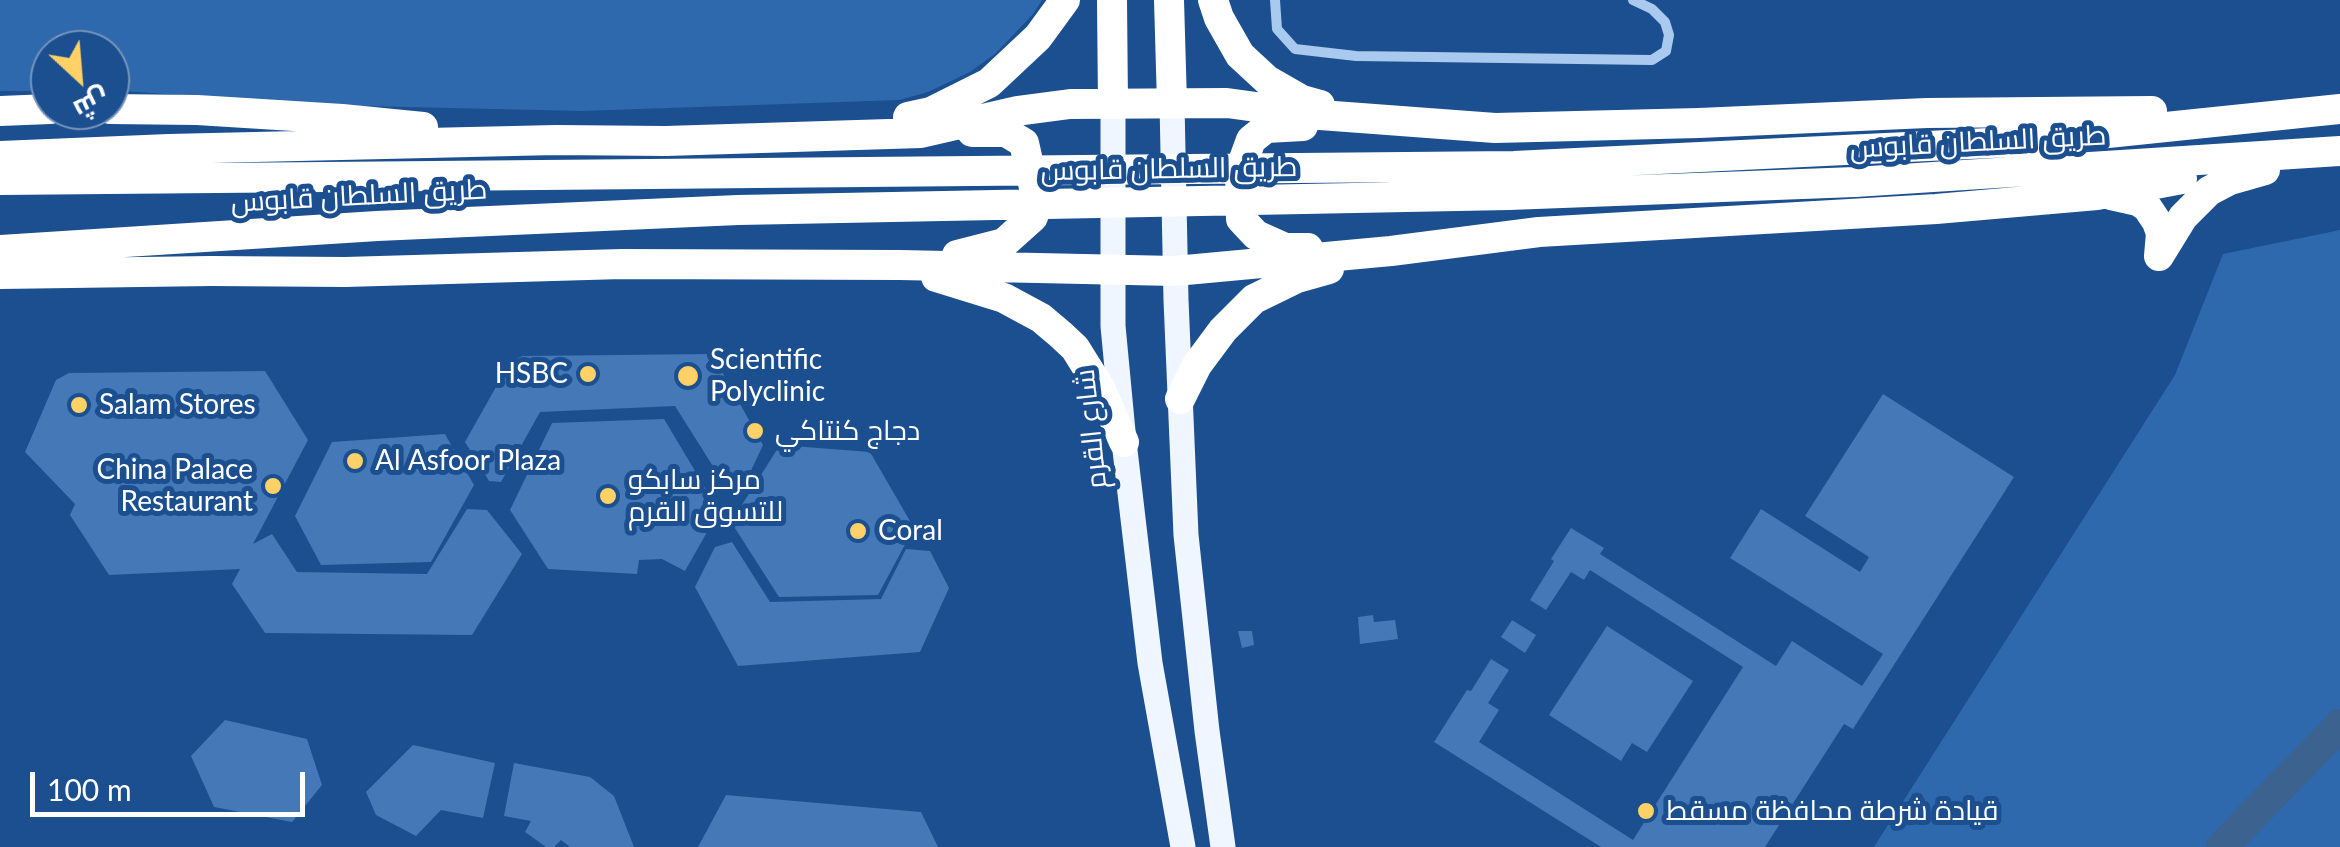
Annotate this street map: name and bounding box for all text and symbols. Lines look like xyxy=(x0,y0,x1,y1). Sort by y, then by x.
north arrow xyxy=(30,30,130,130)
text: ش xyxy=(69,82,116,128)
street label: طريق السلطان قابوس xyxy=(1849,118,2107,166)
street label: طريق السلطان قابوس xyxy=(1040,150,1298,188)
street label: طريق السلطان قابوس xyxy=(230,172,488,220)
place label: Scientific Polyclinic xyxy=(710,343,825,409)
place label: HSBC xyxy=(495,357,568,391)
marker: HSBC xyxy=(577,363,599,385)
marker: Scientific Polyclinic xyxy=(675,363,701,389)
street label: شارع القرم xyxy=(1068,367,1114,491)
place label: Salam Stores xyxy=(99,388,256,422)
marker: Salam Stores xyxy=(68,394,90,416)
place label: دجاج كنتاكي xyxy=(775,414,920,448)
marker: دجاج كنتاكي xyxy=(744,420,766,442)
place label: Al Asfoor Plaza xyxy=(375,444,561,478)
marker: Al Asfoor Plaza xyxy=(344,450,366,472)
place label: China Palace Restaurant xyxy=(97,453,253,519)
place label: مركز سابكو للتسوق القرم xyxy=(628,463,783,529)
marker: China Palace Restaurant xyxy=(262,475,284,497)
marker: مركز سابكو للتسوق القرم xyxy=(597,485,619,507)
place label: Coral xyxy=(878,514,943,548)
marker: Coral xyxy=(847,520,869,542)
scale bar xyxy=(35,752,310,814)
text: 100 m xyxy=(47,771,132,807)
place label: قيادة شرطة محافظة مسقط xyxy=(1666,794,1998,828)
marker: قيادة شرطة محافظة مسقط xyxy=(1635,800,1657,822)

